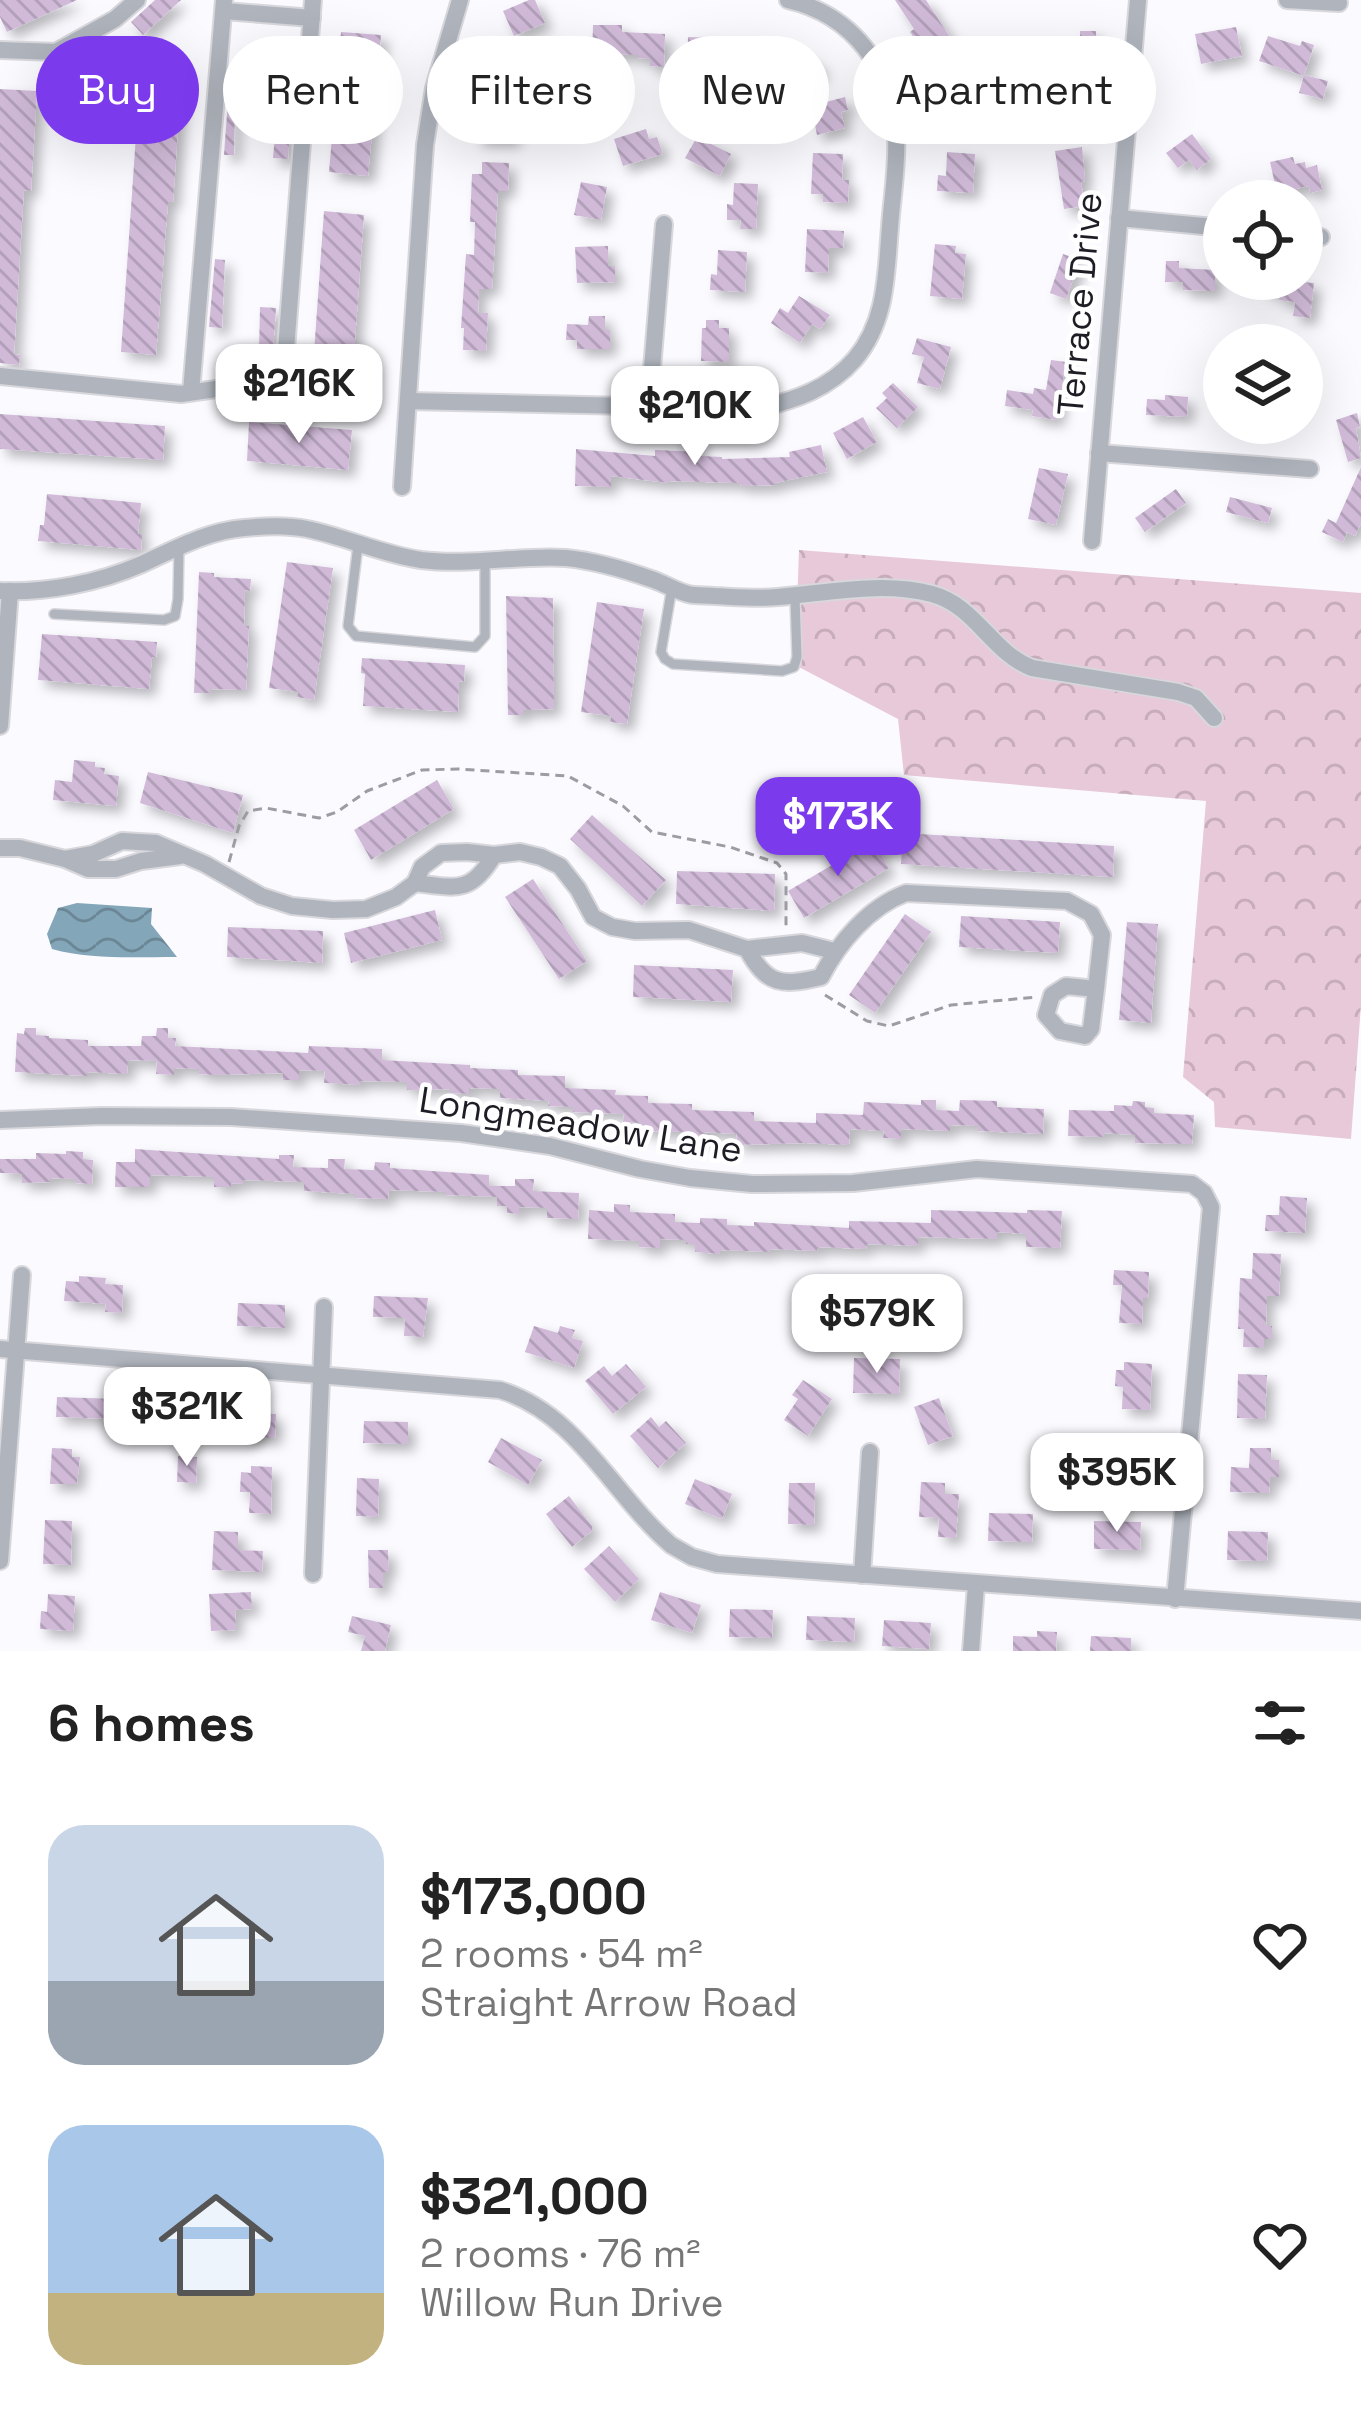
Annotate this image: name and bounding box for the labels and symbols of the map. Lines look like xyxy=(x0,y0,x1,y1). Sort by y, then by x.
street label: Terrace Drive xyxy=(1047,191,1113,418)
pin: $216K xyxy=(215,344,383,446)
pin: $210K xyxy=(611,366,779,468)
pin: $173K xyxy=(754,777,922,879)
street label: Longmeadow Lane xyxy=(416,1077,746,1173)
pin: $579K xyxy=(793,1274,961,1376)
pin: $321K xyxy=(103,1367,271,1469)
pin: $395K xyxy=(1033,1433,1201,1535)

